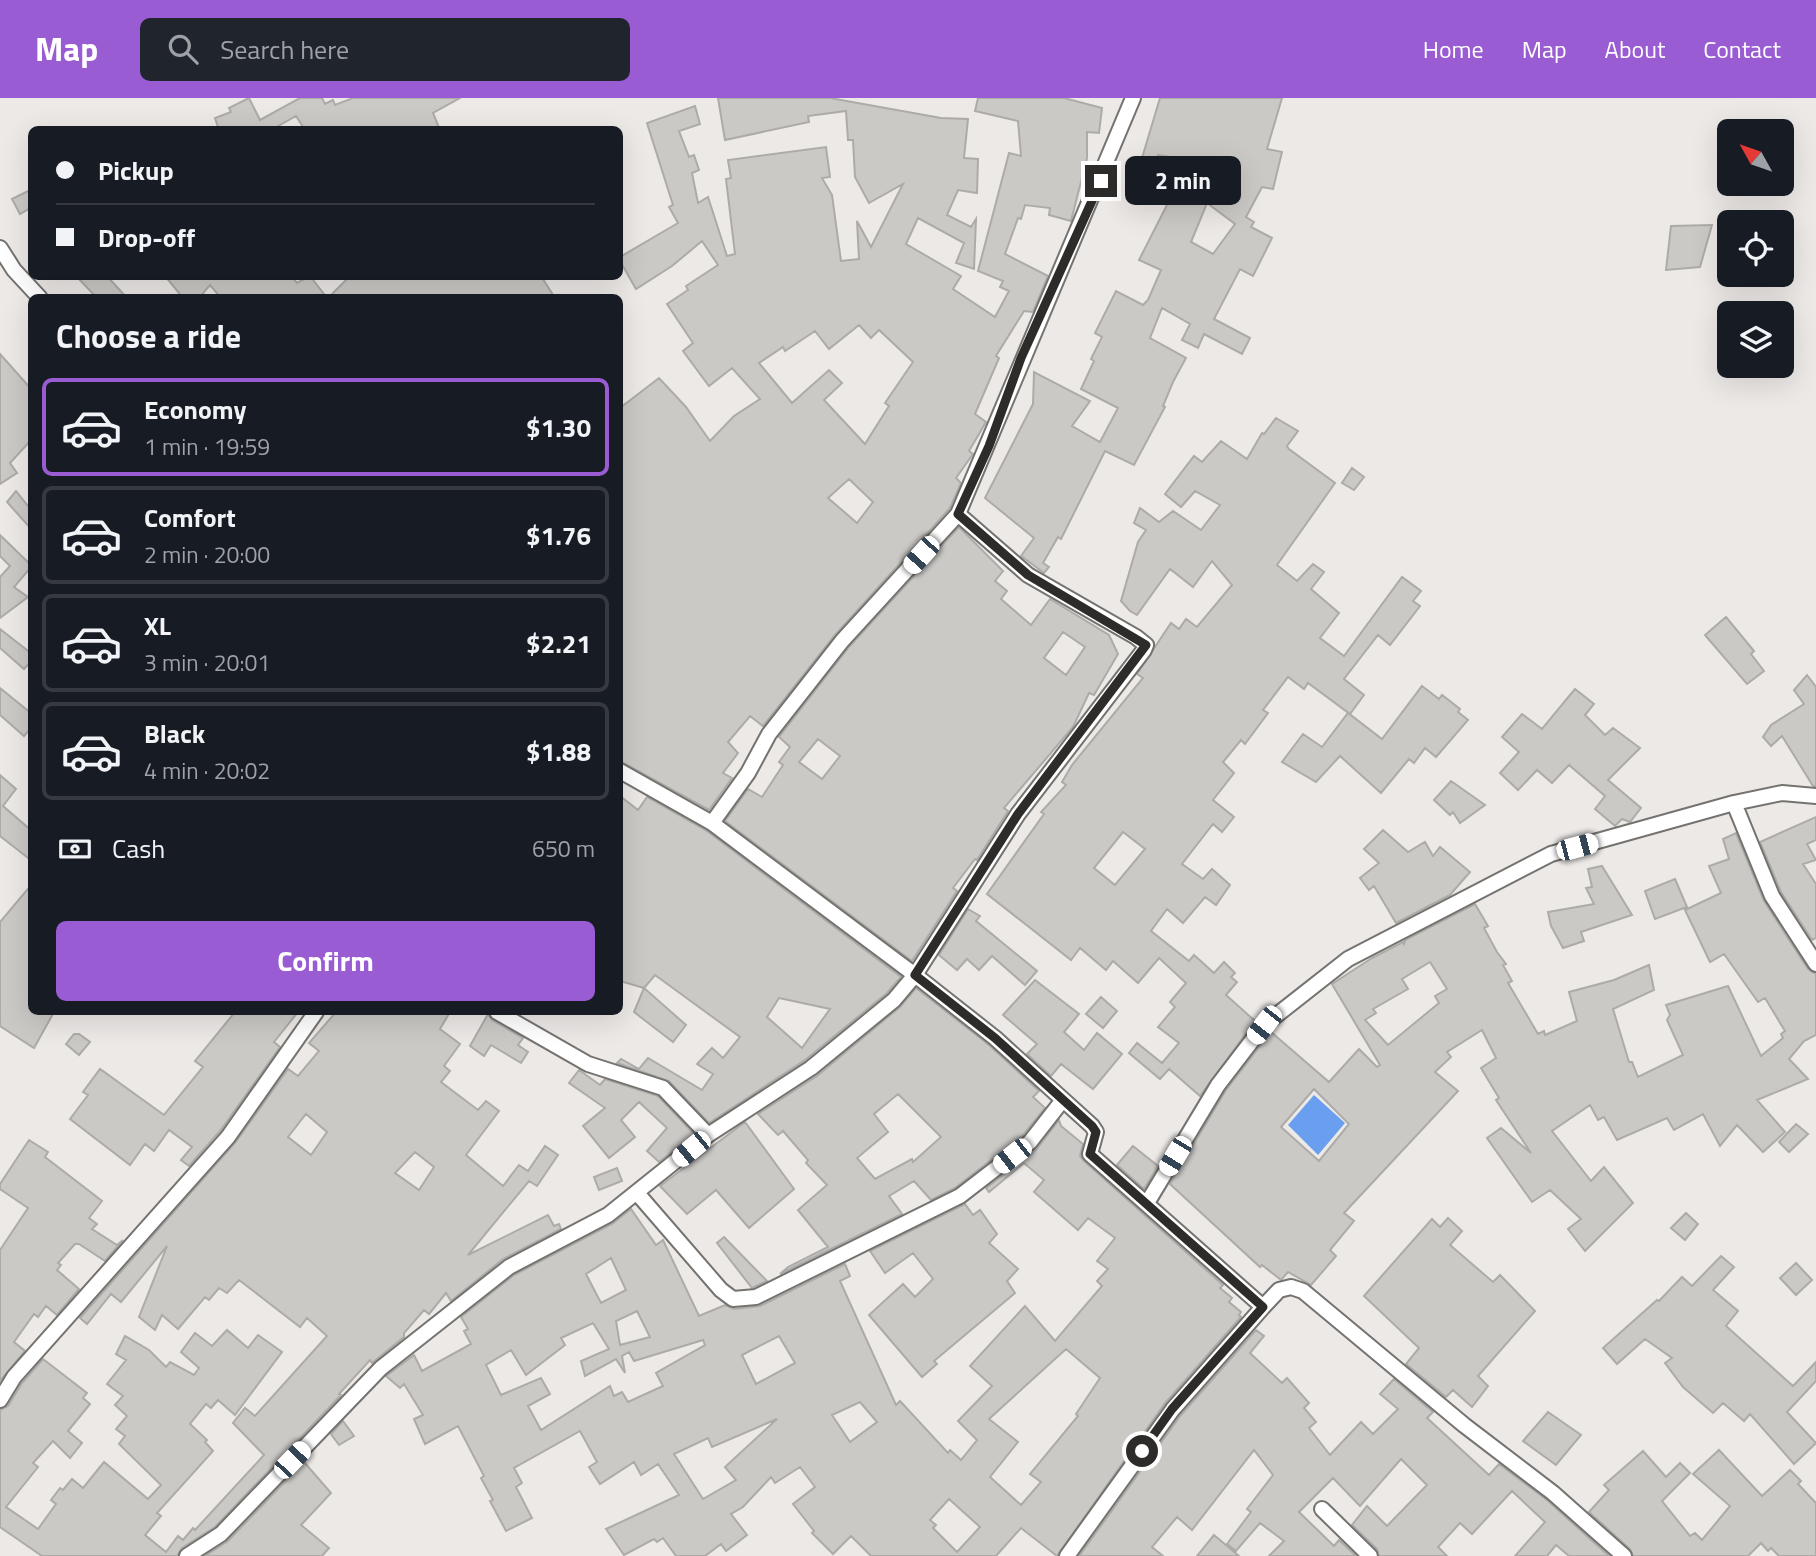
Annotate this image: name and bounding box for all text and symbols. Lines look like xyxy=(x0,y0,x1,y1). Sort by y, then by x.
search box xyxy=(140,18,630,81)
text: Map xyxy=(35,24,98,74)
icon: search xyxy=(164,30,202,68)
text: Search here xyxy=(220,30,349,69)
text: Home xyxy=(1423,31,1484,67)
text: Map xyxy=(1522,31,1567,67)
text: About xyxy=(1605,31,1665,67)
text: Contact xyxy=(1703,31,1781,67)
north arrow xyxy=(1717,119,1794,196)
map controls xyxy=(1717,119,1794,378)
text: Pickup xyxy=(98,151,174,190)
callout: 2 min xyxy=(1126,156,1241,206)
text: 2 min xyxy=(1155,163,1211,198)
route end xyxy=(1085,165,1117,197)
button: locate xyxy=(1717,210,1794,287)
text: Drop-off xyxy=(98,218,195,257)
button: layers xyxy=(1717,301,1794,378)
text: Choose a ride xyxy=(56,312,241,360)
text: Economy xyxy=(144,390,246,429)
icon: car xyxy=(60,396,123,459)
text: $1.30 xyxy=(526,408,591,447)
text: 1 min · 19:59 xyxy=(144,429,270,464)
text: Comfort xyxy=(144,498,236,537)
icon: car xyxy=(60,504,123,567)
text: $1.76 xyxy=(526,516,591,555)
car xyxy=(900,532,943,578)
text: 2 min · 20:00 xyxy=(144,537,270,572)
text: XL xyxy=(144,606,171,645)
icon: car xyxy=(60,612,123,675)
text: $2.21 xyxy=(526,624,591,663)
text: 3 min · 20:01 xyxy=(144,645,270,680)
text: Black xyxy=(144,714,205,753)
icon: car xyxy=(60,720,123,783)
text: $1.88 xyxy=(526,732,591,771)
text: 4 min · 20:02 xyxy=(144,753,270,788)
text: Cash xyxy=(112,829,165,868)
icon: cash xyxy=(56,830,94,868)
text: 650 m xyxy=(532,831,595,866)
car xyxy=(1554,831,1601,863)
button: Confirm xyxy=(56,921,595,1001)
car xyxy=(1243,1002,1286,1048)
car xyxy=(669,1128,714,1170)
car xyxy=(1156,1133,1195,1179)
car xyxy=(989,1135,1036,1177)
route start xyxy=(1126,1435,1158,1467)
car xyxy=(270,1438,315,1482)

